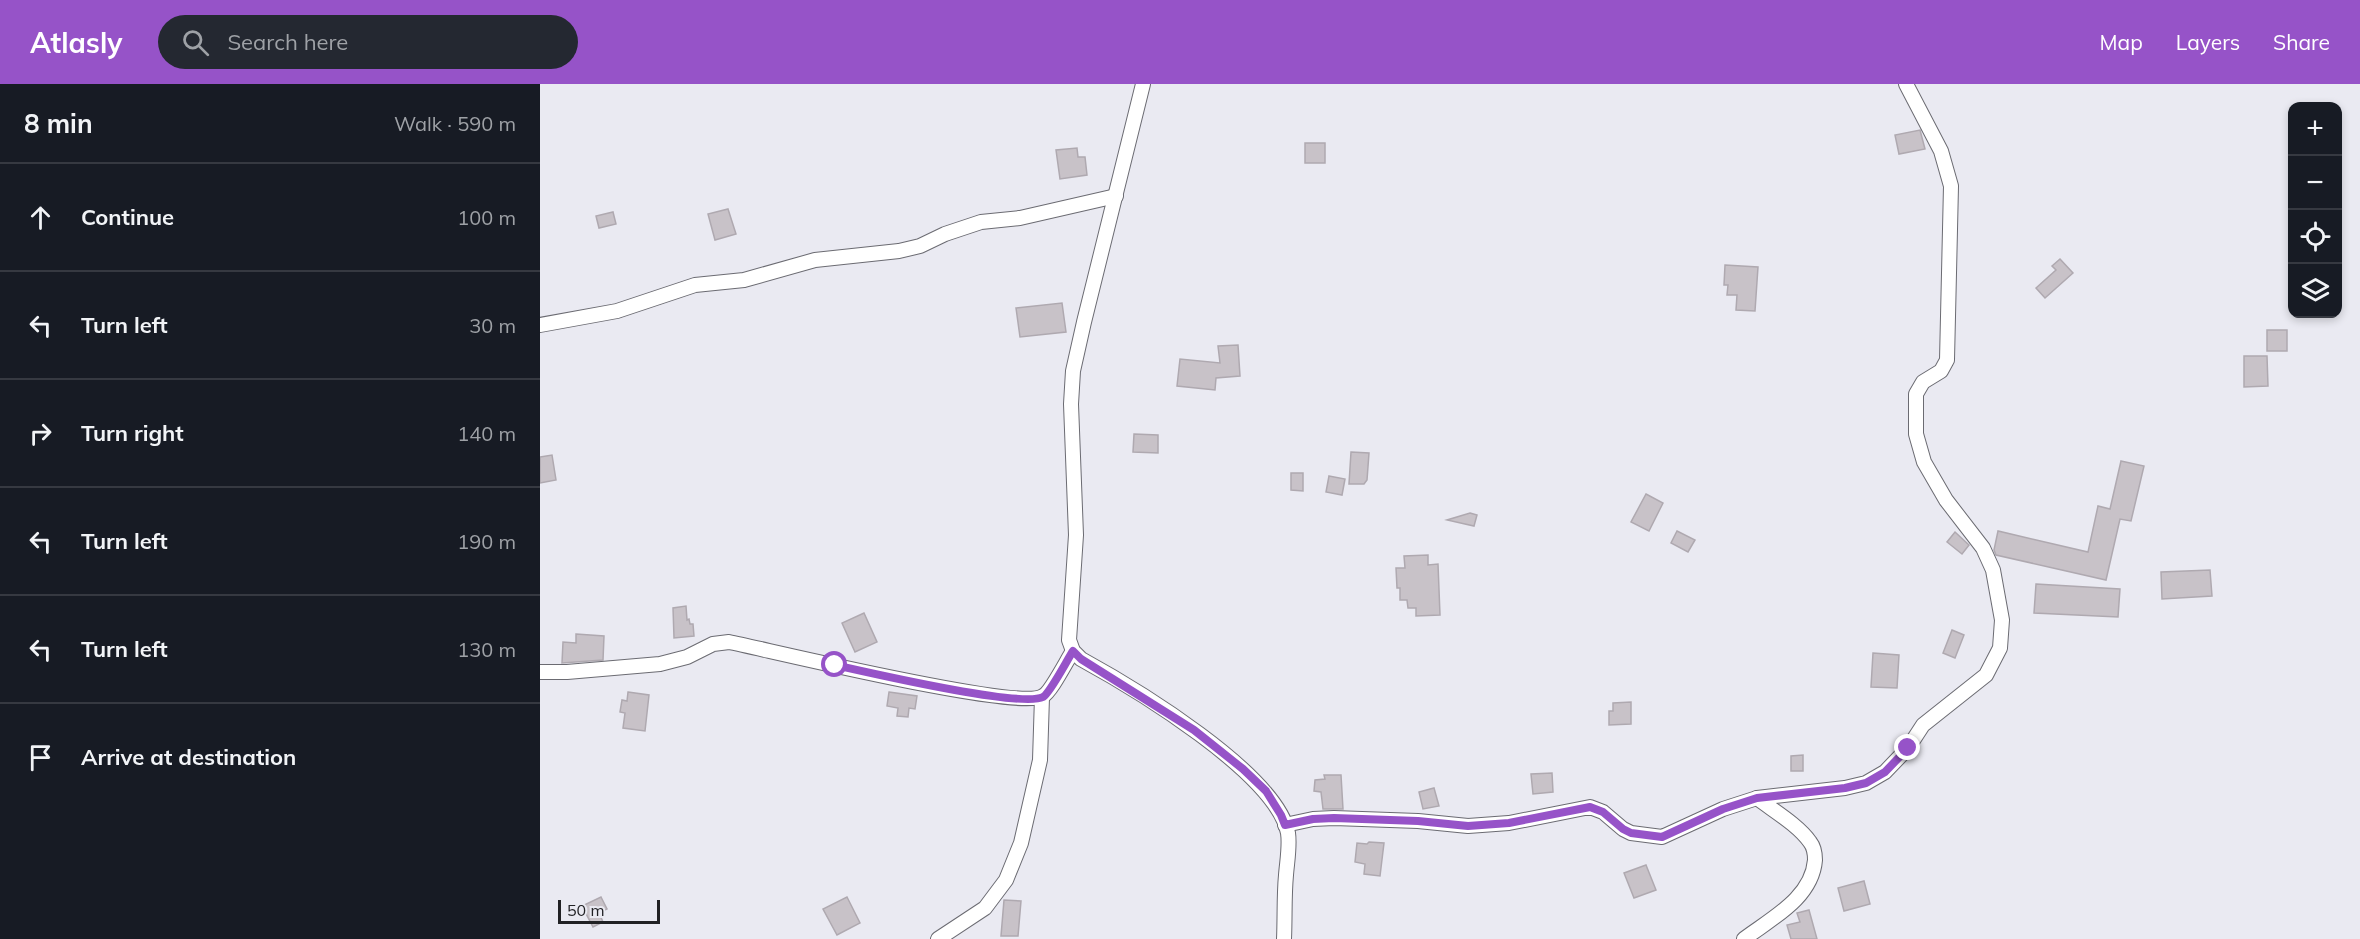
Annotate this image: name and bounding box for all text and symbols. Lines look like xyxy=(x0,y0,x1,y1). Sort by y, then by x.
search box xyxy=(158,15,578,69)
text: Atlasly xyxy=(30,25,122,60)
icon: search xyxy=(179,26,212,59)
text: Search here xyxy=(227,28,348,56)
text: Map xyxy=(2100,29,2143,55)
text: Layers xyxy=(2176,29,2240,55)
text: Share xyxy=(2273,29,2330,55)
map controls xyxy=(2288,102,2342,318)
button: + xyxy=(2288,102,2342,156)
text: 8 min xyxy=(24,107,93,140)
text: Walk · 590 m xyxy=(394,111,516,136)
button: − xyxy=(2288,156,2342,210)
icon: ahead xyxy=(24,201,57,234)
text: Continue xyxy=(81,203,174,231)
text: 100 m xyxy=(457,205,516,230)
button: locate xyxy=(2288,210,2342,264)
button: layers xyxy=(2288,264,2342,318)
icon: left xyxy=(24,309,57,342)
text: Turn left xyxy=(81,311,168,339)
text: 30 m xyxy=(469,313,516,338)
icon: right xyxy=(24,417,57,450)
text: Turn right xyxy=(81,419,184,447)
text: 140 m xyxy=(457,421,516,446)
icon: left xyxy=(24,525,57,558)
text: Turn left xyxy=(81,527,168,555)
text: 190 m xyxy=(457,529,516,554)
icon: left xyxy=(24,633,57,666)
text: Turn left xyxy=(81,635,168,663)
text: 130 m xyxy=(457,637,516,662)
route start xyxy=(821,651,847,677)
route end xyxy=(1894,734,1920,760)
icon: arrive xyxy=(24,741,57,774)
text: Arrive at destination xyxy=(81,743,296,771)
scale bar xyxy=(558,897,660,924)
text: 50 m xyxy=(567,900,604,920)

